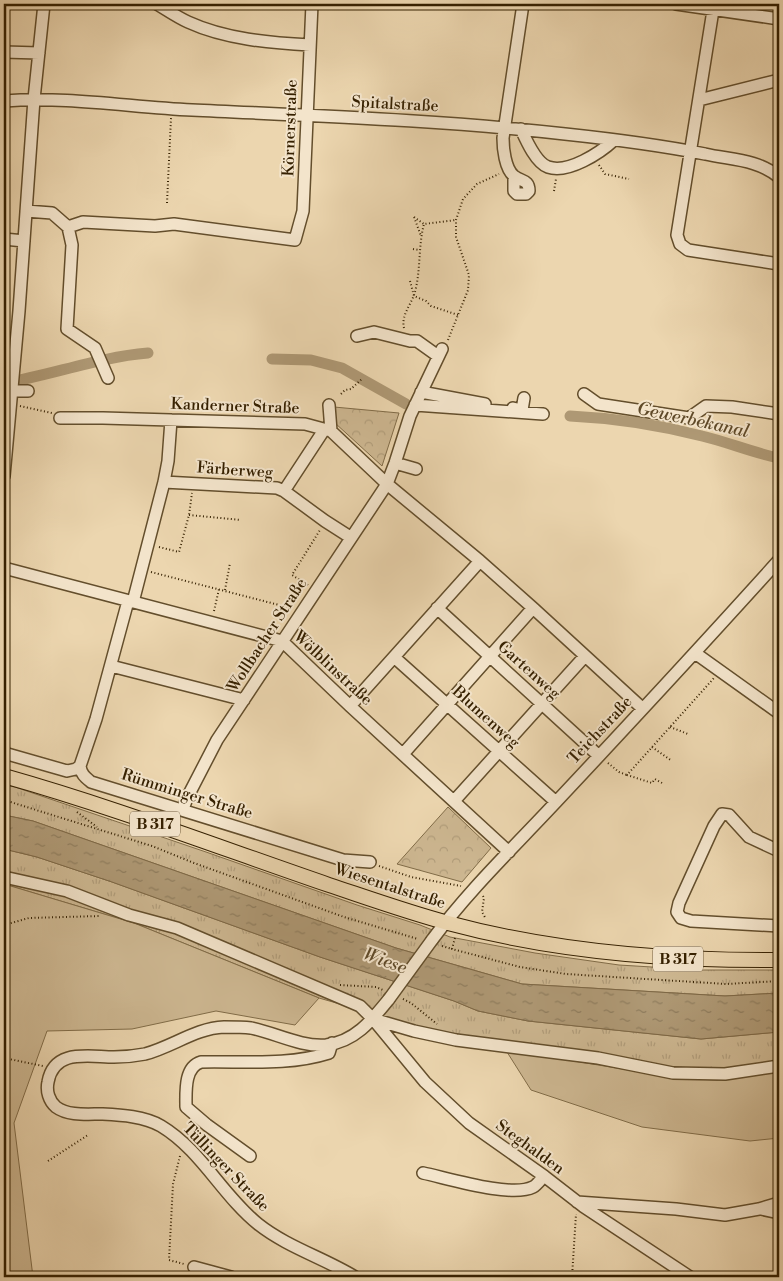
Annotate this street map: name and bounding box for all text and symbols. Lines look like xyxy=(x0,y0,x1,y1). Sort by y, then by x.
street label: Körnerstraße xyxy=(278,79,302,177)
street label: Spitalstraße xyxy=(351,92,439,116)
street label: Kanderner Straße xyxy=(170,394,300,418)
water label: Gewerbekanal xyxy=(635,397,751,443)
street label: Färberweg xyxy=(196,457,275,483)
street label: Wollbacher Straße xyxy=(222,574,311,697)
street label: Wölblinstraße xyxy=(289,626,377,710)
street label: Gartenweg xyxy=(493,637,565,704)
street label: Blumenweg xyxy=(447,681,524,753)
street label: Teichstraße xyxy=(564,692,636,768)
street label: Rümminger Straße xyxy=(119,765,255,823)
road number: B 317 xyxy=(130,812,180,836)
street label: Wiesentalstraße xyxy=(331,858,448,913)
water label: Wiese xyxy=(360,943,410,980)
road number: B 317 xyxy=(653,946,703,972)
street label: Steghalden xyxy=(492,1115,569,1179)
street label: Tüllinger Straße xyxy=(178,1118,274,1216)

